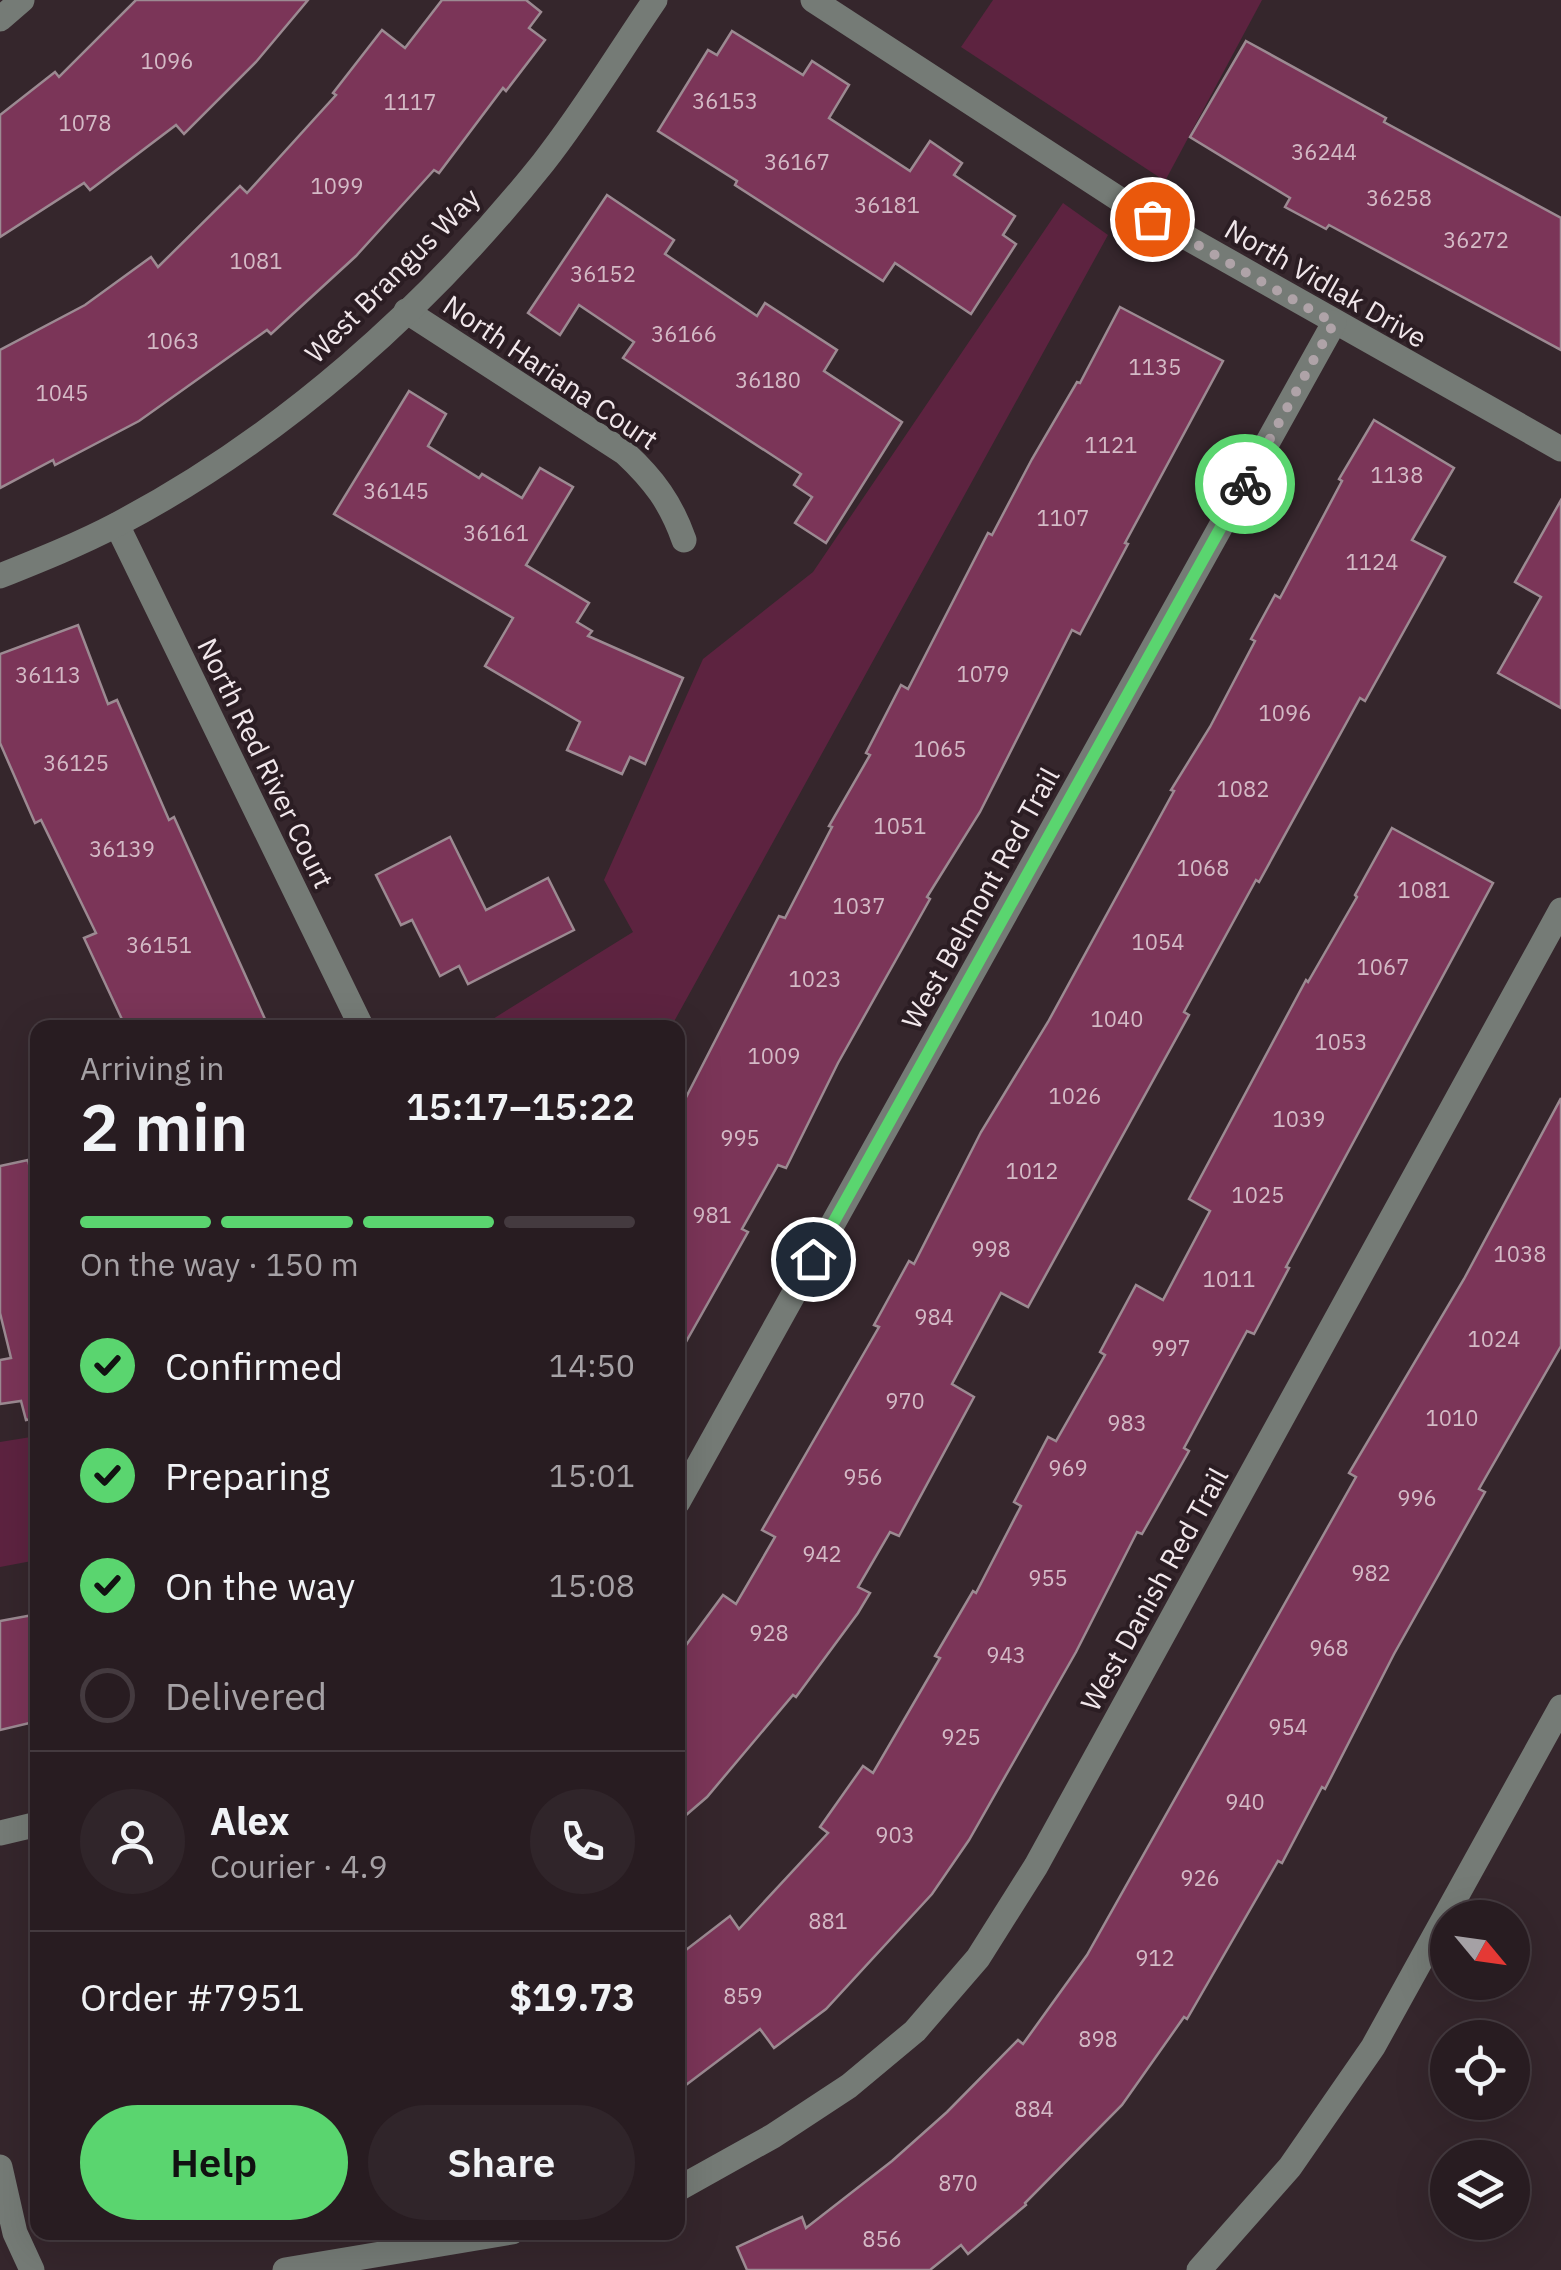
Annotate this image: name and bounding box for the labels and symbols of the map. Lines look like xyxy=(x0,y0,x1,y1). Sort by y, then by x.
house number: 1096 xyxy=(141,46,193,75)
house number: 36153 xyxy=(692,86,758,115)
house number: 1117 xyxy=(384,87,436,116)
house number: 1078 xyxy=(59,108,111,137)
house number: 36244 xyxy=(1291,137,1357,166)
house number: 36167 xyxy=(764,147,830,176)
house number: 1099 xyxy=(311,171,363,200)
pin xyxy=(1110,177,1195,262)
street label: West Brangus Way xyxy=(296,179,488,371)
house number: 36258 xyxy=(1366,183,1432,212)
house number: 36181 xyxy=(854,190,920,219)
street label: North Vidlak Drive xyxy=(1218,210,1434,356)
house number: 36272 xyxy=(1443,225,1509,254)
house number: 1081 xyxy=(230,246,282,275)
house number: 36152 xyxy=(570,259,636,288)
street label: North Hariana Court xyxy=(436,286,666,458)
house number: 36166 xyxy=(651,319,717,348)
house number: 1063 xyxy=(147,326,199,355)
house number: 1135 xyxy=(1129,352,1181,381)
house number: 36180 xyxy=(735,365,801,394)
house number: 1045 xyxy=(36,378,88,407)
house number: 1121 xyxy=(1085,430,1137,459)
courier xyxy=(1195,434,1295,534)
house number: 1138 xyxy=(1371,460,1423,489)
house number: 36145 xyxy=(363,476,429,505)
house number: 1107 xyxy=(1037,503,1089,532)
house number: 36161 xyxy=(463,518,529,547)
house number: 1124 xyxy=(1346,547,1398,576)
street label: North Red River Court xyxy=(189,632,343,894)
house number: 1079 xyxy=(957,659,1009,688)
house number: 36113 xyxy=(15,660,81,689)
house number: 1096 xyxy=(1259,698,1311,727)
house number: 1065 xyxy=(914,734,966,763)
house number: 36125 xyxy=(43,748,109,777)
street label: West Belmont Red Trail xyxy=(893,761,1067,1035)
house number: 1082 xyxy=(1217,774,1269,803)
house number: 1051 xyxy=(874,811,926,840)
house number: 36139 xyxy=(89,834,155,863)
house number: 1068 xyxy=(1177,853,1229,882)
house number: 1081 xyxy=(1398,875,1450,904)
house number: 1037 xyxy=(833,891,885,920)
house number: 1054 xyxy=(1132,927,1184,956)
house number: 36151 xyxy=(126,930,192,959)
house number: 1067 xyxy=(1357,952,1409,981)
house number: 1023 xyxy=(789,964,841,993)
house number: 1040 xyxy=(1091,1004,1143,1033)
house number: 1053 xyxy=(1315,1027,1367,1056)
house number: 1009 xyxy=(748,1041,800,1070)
house number: 1026 xyxy=(1049,1081,1101,1110)
house number: 1039 xyxy=(1273,1104,1325,1133)
house number: 995 xyxy=(720,1123,760,1152)
house number: 1012 xyxy=(1006,1156,1058,1185)
house number: 1025 xyxy=(1232,1180,1284,1209)
house number: 981 xyxy=(692,1200,732,1229)
pin xyxy=(771,1217,856,1302)
house number: 998 xyxy=(971,1234,1011,1263)
house number: 1038 xyxy=(1494,1239,1546,1268)
house number: 1011 xyxy=(1203,1264,1255,1293)
house number: 984 xyxy=(914,1302,954,1331)
house number: 1024 xyxy=(1468,1324,1520,1353)
house number: 997 xyxy=(1151,1333,1191,1362)
house number: 970 xyxy=(885,1386,925,1415)
house number: 1010 xyxy=(1426,1403,1478,1432)
house number: 983 xyxy=(1107,1408,1147,1437)
house number: 969 xyxy=(1048,1453,1088,1482)
street label: West Danish Red Trail xyxy=(1072,1461,1236,1717)
house number: 956 xyxy=(843,1462,883,1491)
house number: 996 xyxy=(1397,1483,1437,1512)
house number: 942 xyxy=(802,1539,842,1568)
house number: 982 xyxy=(1351,1558,1391,1587)
house number: 955 xyxy=(1028,1563,1068,1592)
house number: 928 xyxy=(749,1618,789,1647)
house number: 968 xyxy=(1309,1633,1349,1662)
house number: 943 xyxy=(986,1640,1026,1669)
house number: 954 xyxy=(1268,1712,1308,1741)
house number: 925 xyxy=(941,1722,981,1751)
house number: 940 xyxy=(1225,1787,1265,1816)
house number: 903 xyxy=(875,1820,915,1849)
house number: 926 xyxy=(1180,1863,1220,1892)
north arrow xyxy=(1430,1900,1530,2000)
house number: 881 xyxy=(808,1906,848,1935)
house number: 912 xyxy=(1135,1943,1175,1972)
house number: 859 xyxy=(723,1981,763,2010)
house number: 898 xyxy=(1078,2024,1118,2053)
house number: 884 xyxy=(1014,2094,1054,2123)
house number: 870 xyxy=(938,2168,978,2197)
house number: 856 xyxy=(862,2224,902,2253)

